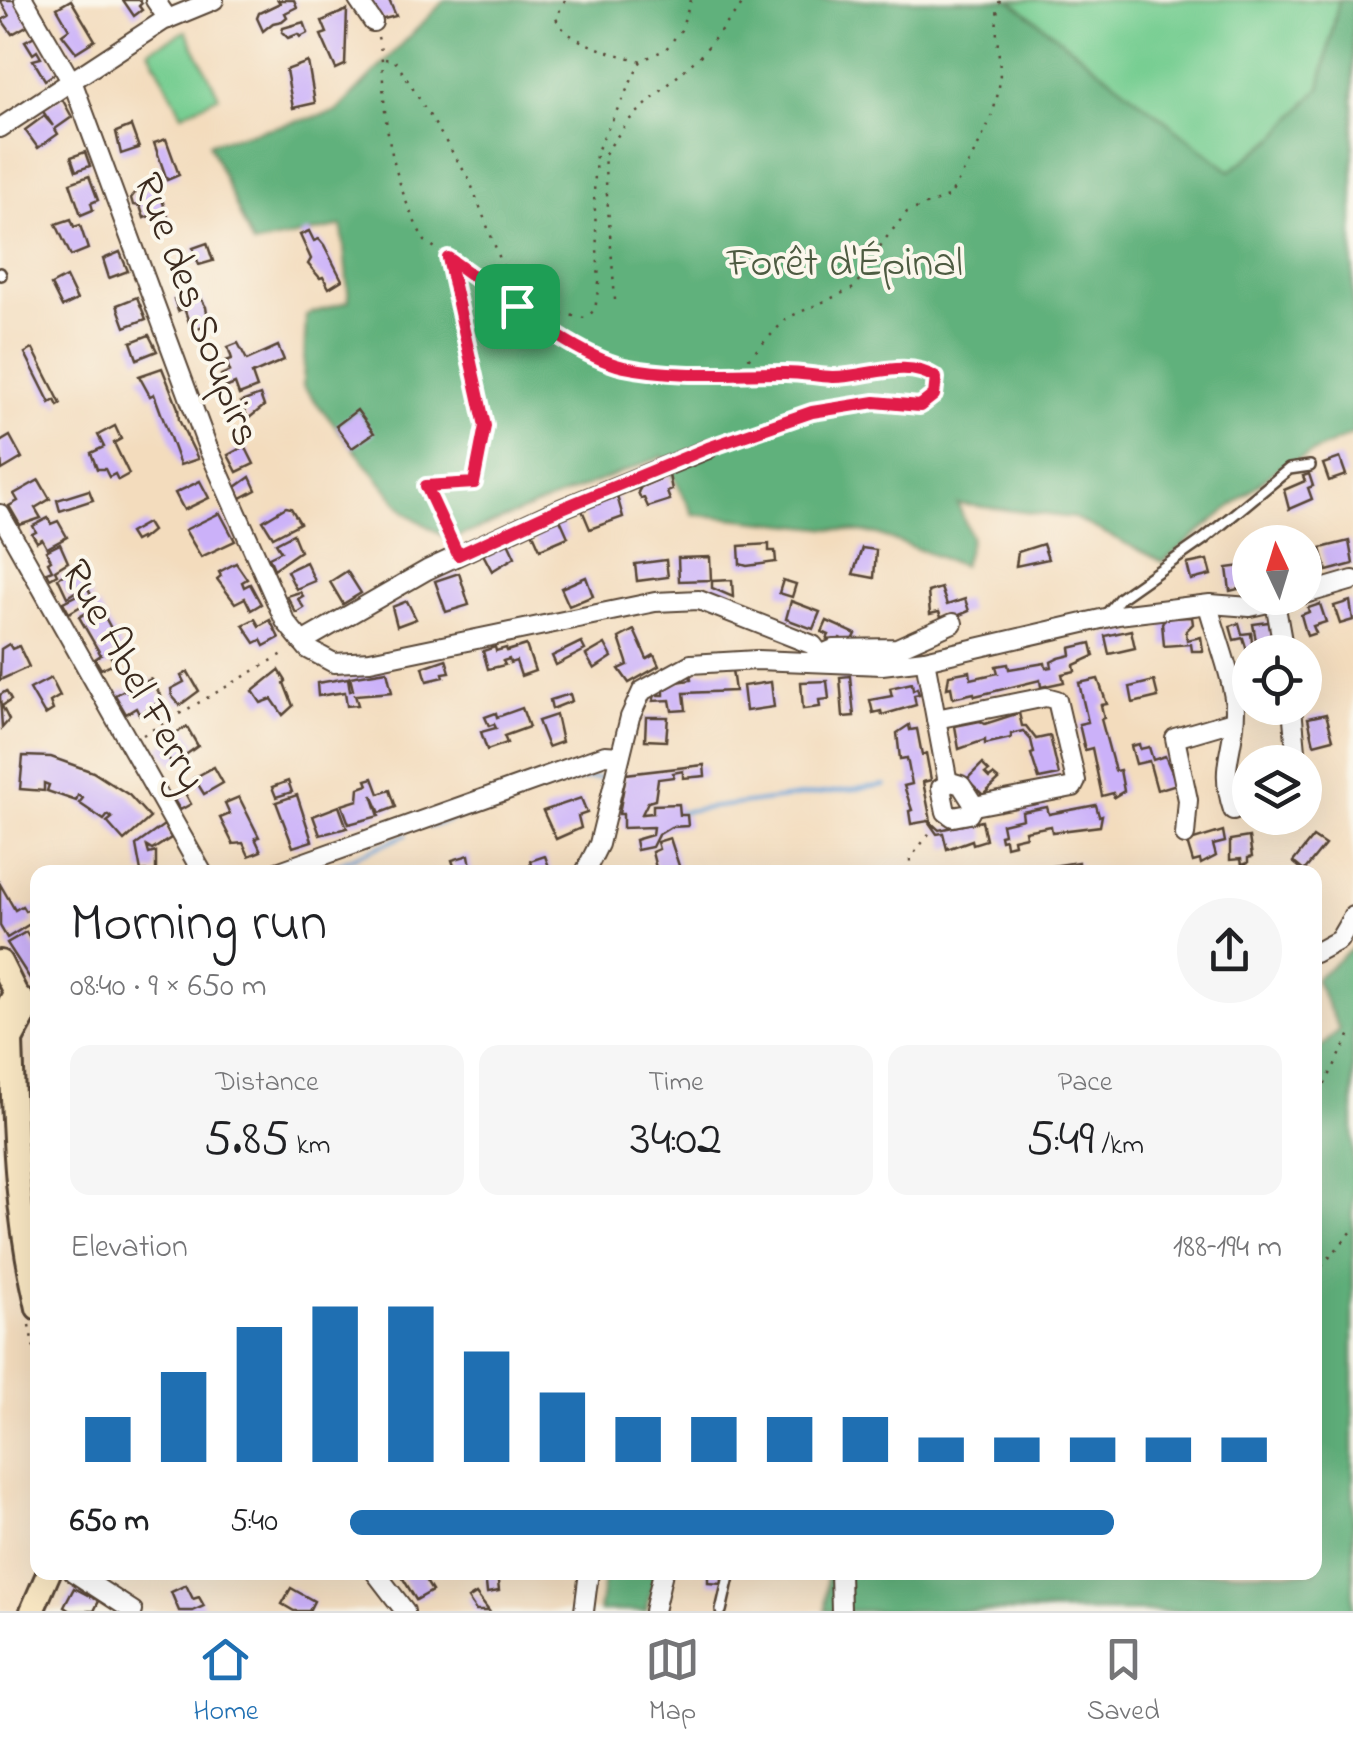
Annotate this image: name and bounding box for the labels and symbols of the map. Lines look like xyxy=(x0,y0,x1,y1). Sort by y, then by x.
street label: Rue des Soupirs xyxy=(115,165,275,455)
park label: Forêt d'Épinal xyxy=(726,234,963,295)
pin xyxy=(475,264,560,349)
north arrow xyxy=(1232,525,1322,615)
street label: Rue Abel Ferry xyxy=(43,549,221,803)

